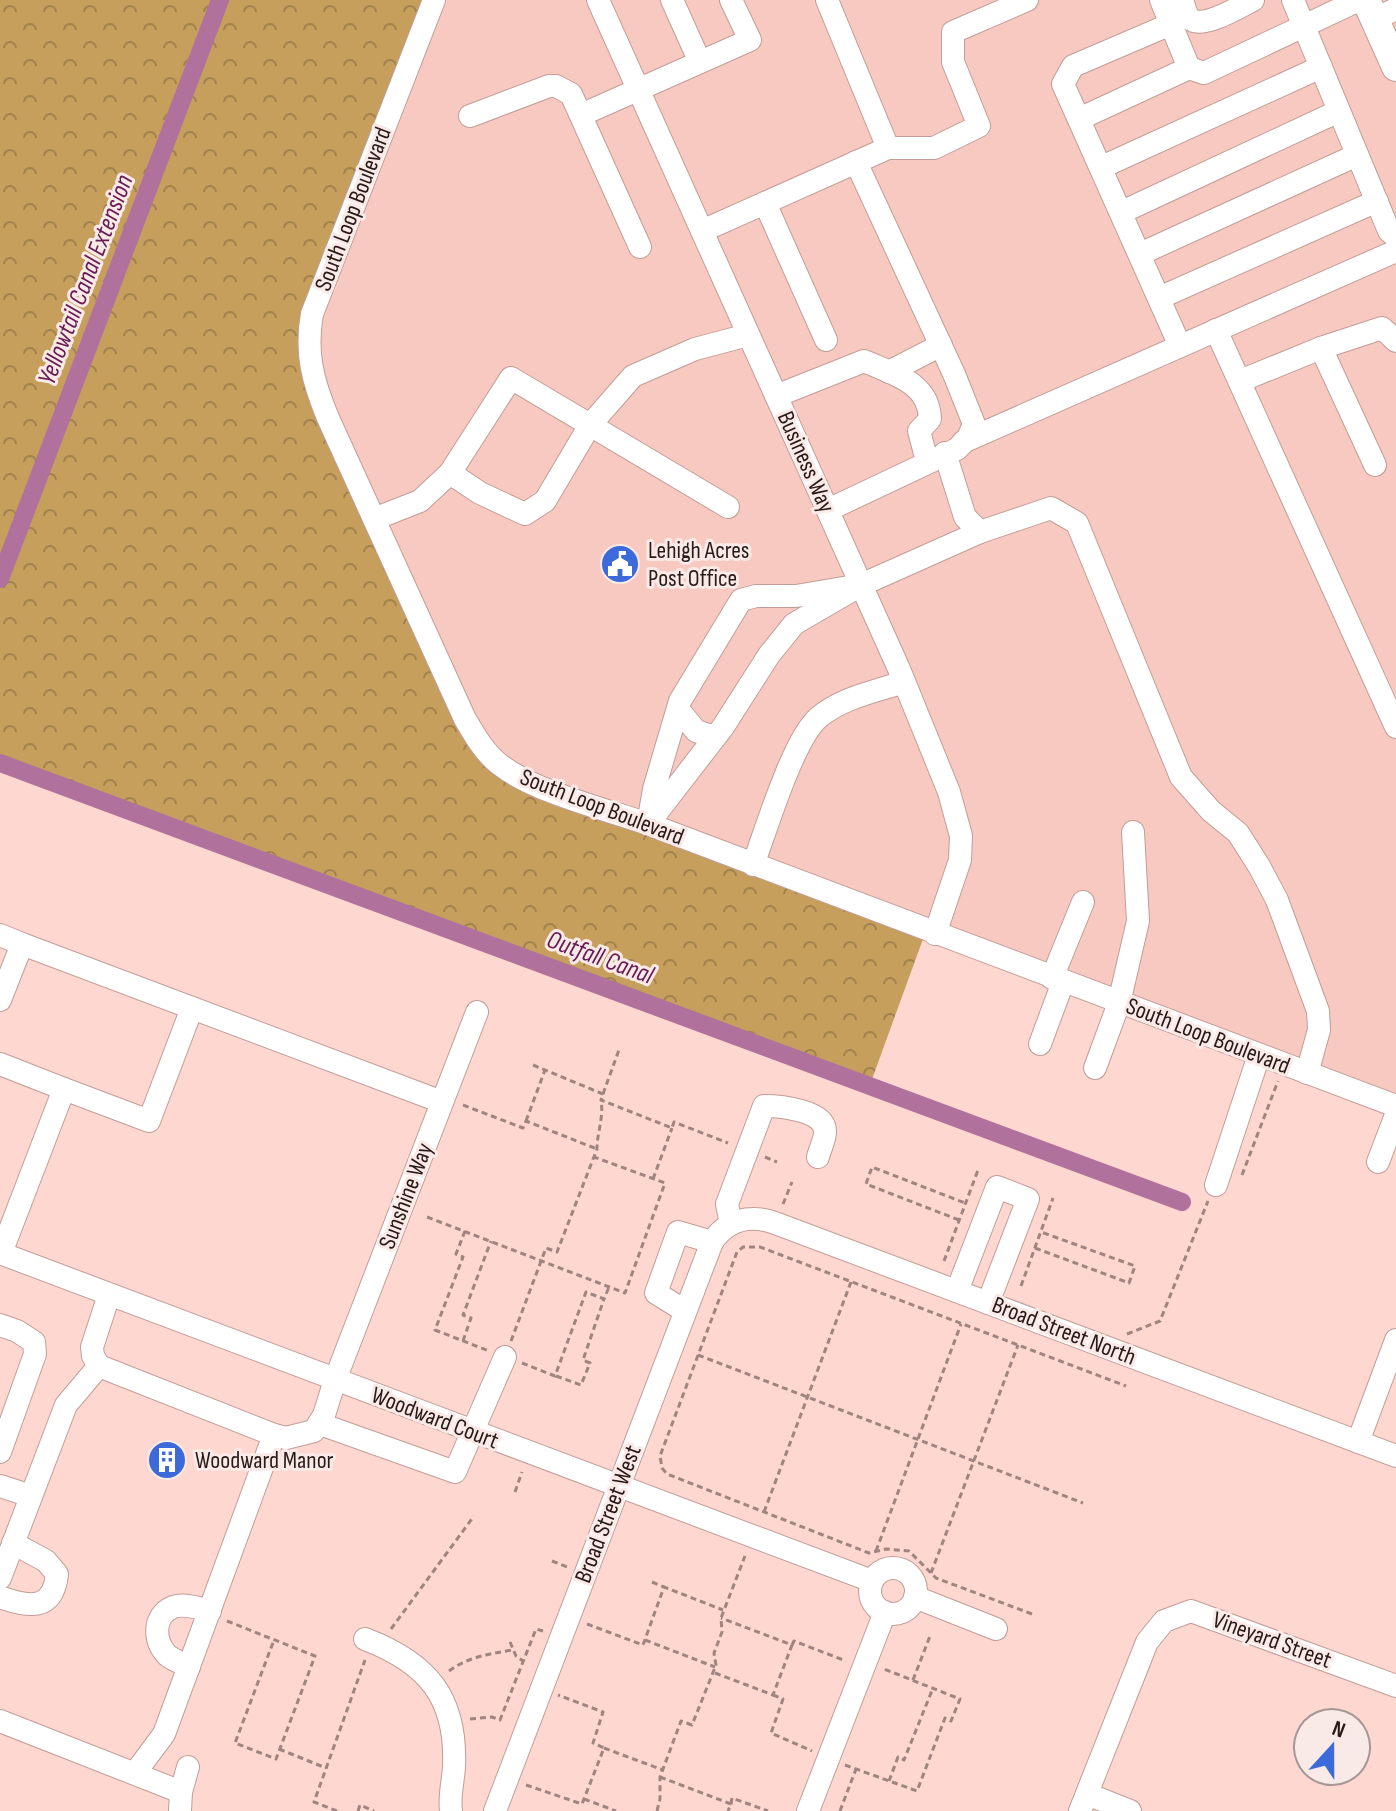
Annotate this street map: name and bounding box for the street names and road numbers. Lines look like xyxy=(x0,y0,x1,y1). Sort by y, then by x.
street label: South Loop Boulevard xyxy=(308,123,398,295)
street label: Business Way xyxy=(771,407,841,517)
street label: South Loop Boulevard xyxy=(516,762,688,852)
street label: South Loop Boulevard xyxy=(1122,991,1294,1081)
street label: Sunshine Way xyxy=(373,1139,439,1253)
street label: Broad Street North xyxy=(988,1290,1140,1372)
street label: Woodward Court xyxy=(367,1380,503,1456)
street label: Broad Street West xyxy=(568,1441,648,1587)
street label: Vineyard Street xyxy=(1209,1605,1335,1675)

